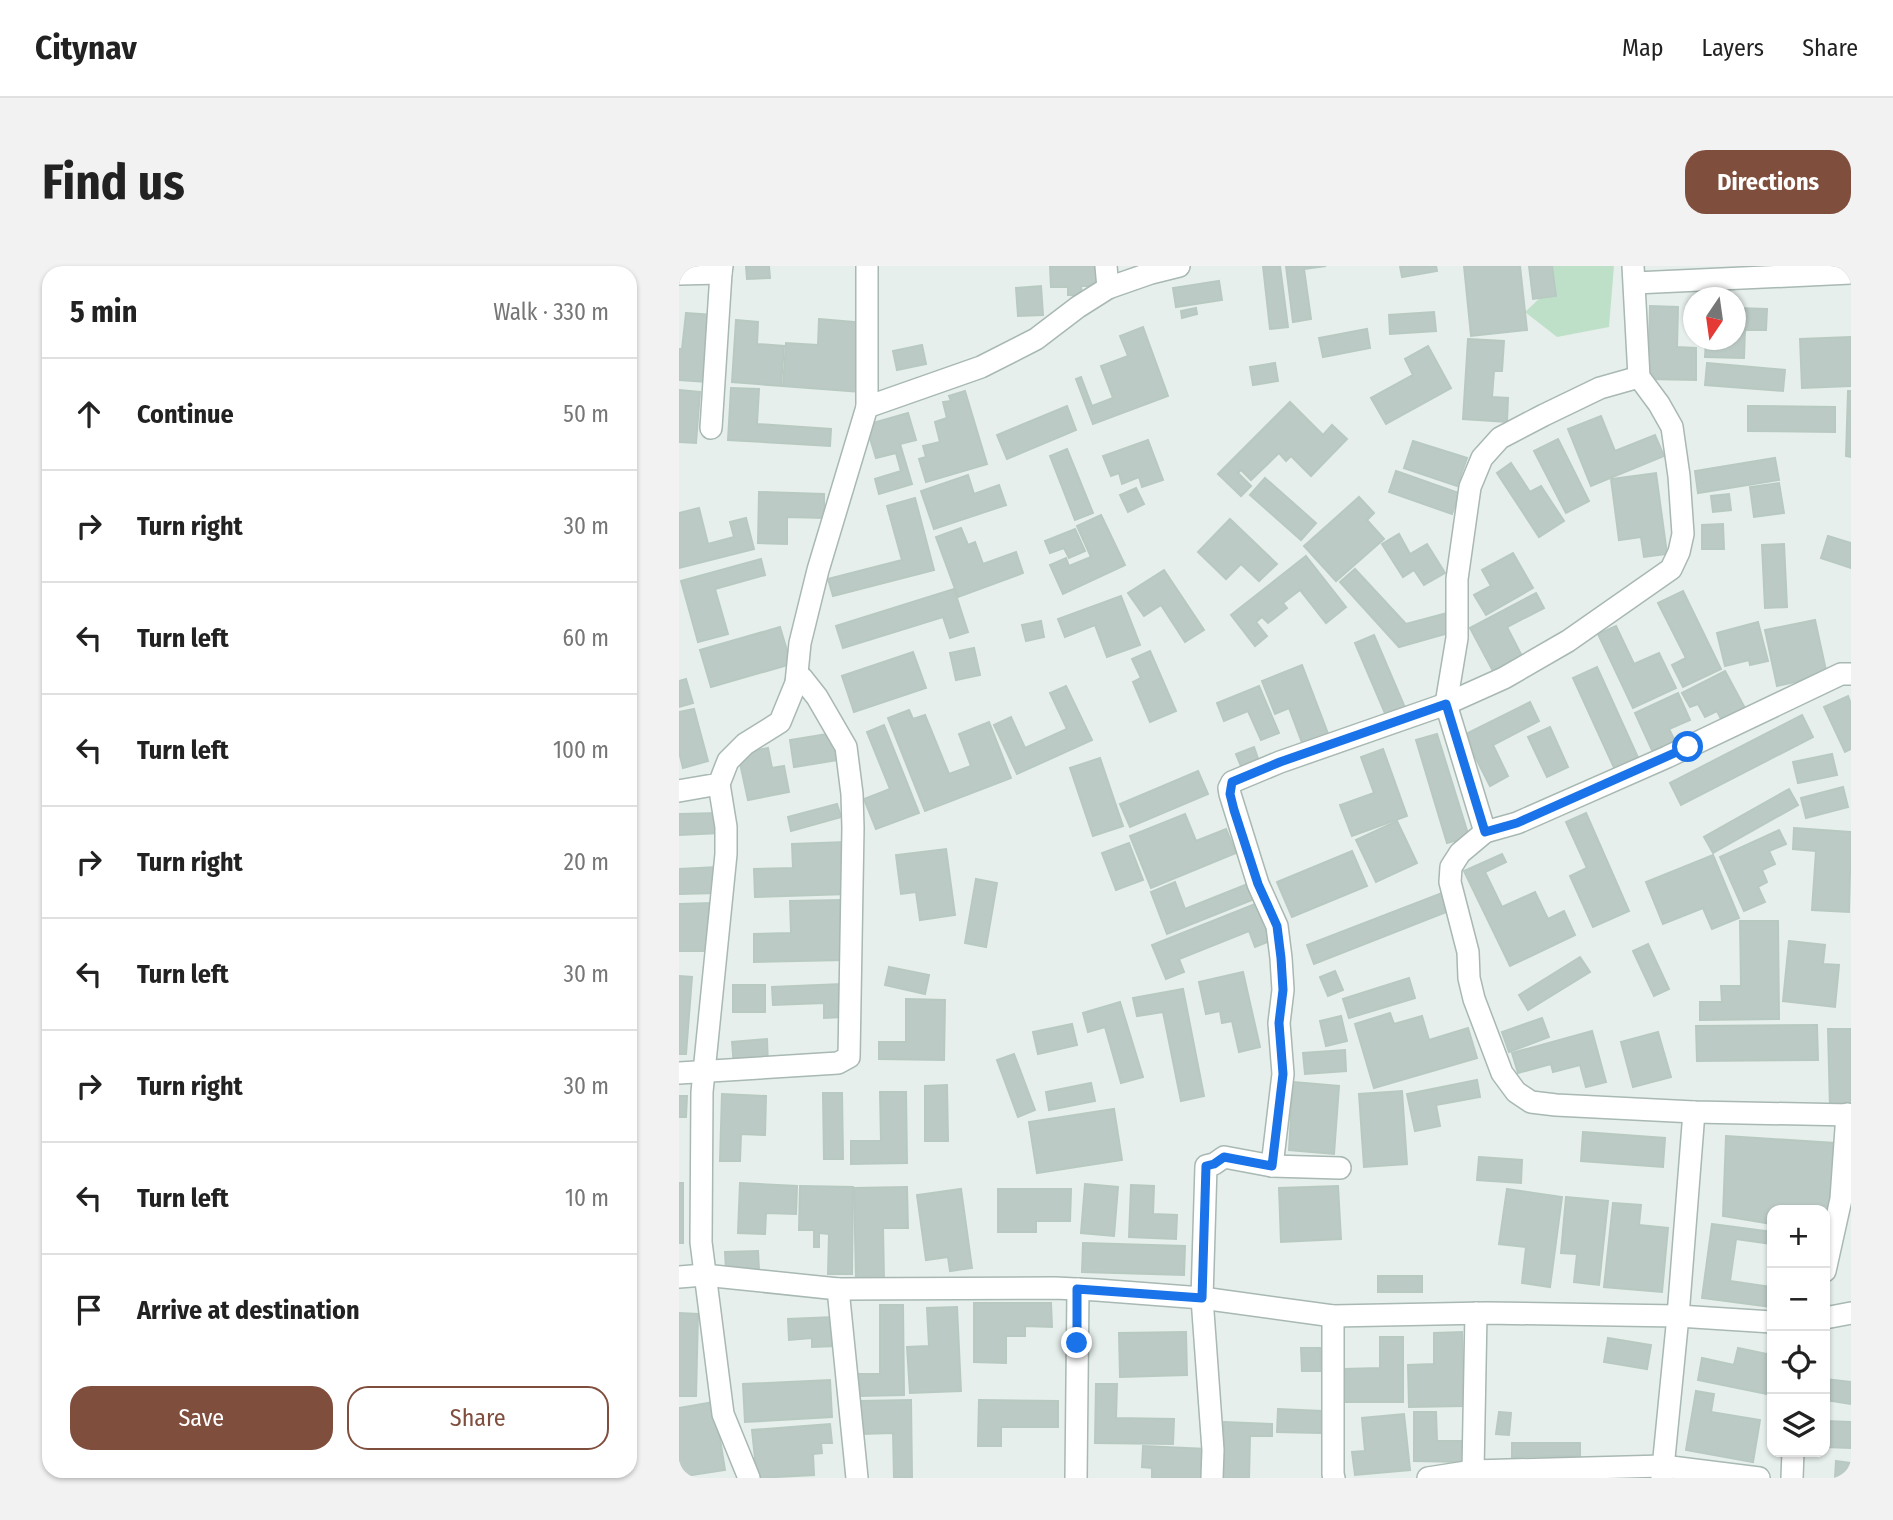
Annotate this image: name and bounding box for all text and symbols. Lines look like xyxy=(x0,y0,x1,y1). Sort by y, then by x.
text: Citynav xyxy=(35,28,137,68)
text: Map xyxy=(1622,34,1664,62)
text: Layers xyxy=(1702,34,1764,62)
text: Share xyxy=(1802,34,1858,62)
button: Directions xyxy=(1685,150,1851,214)
text: Find us xyxy=(42,153,185,212)
north arrow xyxy=(1683,287,1746,350)
text: 5 min xyxy=(70,294,137,330)
text: Walk · 330 m xyxy=(493,298,609,326)
icon: ahead xyxy=(70,395,108,433)
text: Continue xyxy=(137,399,234,430)
text: 50 m xyxy=(563,400,609,428)
icon: right xyxy=(70,507,108,545)
text: Turn right xyxy=(137,511,243,542)
text: 30 m xyxy=(564,512,609,540)
icon: left xyxy=(70,619,108,657)
text: Turn left xyxy=(137,623,229,654)
text: 60 m xyxy=(563,624,609,652)
icon: left xyxy=(70,731,108,769)
route start xyxy=(1672,731,1703,762)
text: Turn left xyxy=(137,735,229,766)
text: 100 m xyxy=(553,736,609,764)
icon: right xyxy=(70,843,108,881)
text: Turn right xyxy=(137,847,243,878)
text: 20 m xyxy=(564,848,609,876)
icon: left xyxy=(70,955,108,993)
text: Turn left xyxy=(137,959,229,990)
text: 30 m xyxy=(564,960,609,988)
icon: right xyxy=(70,1067,108,1105)
text: Turn right xyxy=(137,1071,243,1102)
text: 30 m xyxy=(564,1072,609,1100)
icon: left xyxy=(70,1179,108,1217)
text: Turn left xyxy=(137,1183,229,1214)
text: 10 m xyxy=(565,1184,609,1212)
map controls xyxy=(1767,1205,1830,1457)
button: + xyxy=(1767,1205,1830,1268)
button: − xyxy=(1767,1268,1830,1331)
icon: arrive xyxy=(70,1291,108,1329)
text: Arrive at destination xyxy=(137,1295,360,1326)
route end xyxy=(1061,1327,1092,1358)
button: locate xyxy=(1767,1331,1830,1394)
button: Save xyxy=(70,1386,333,1450)
button: Share xyxy=(347,1386,609,1450)
button: layers xyxy=(1767,1394,1830,1457)

